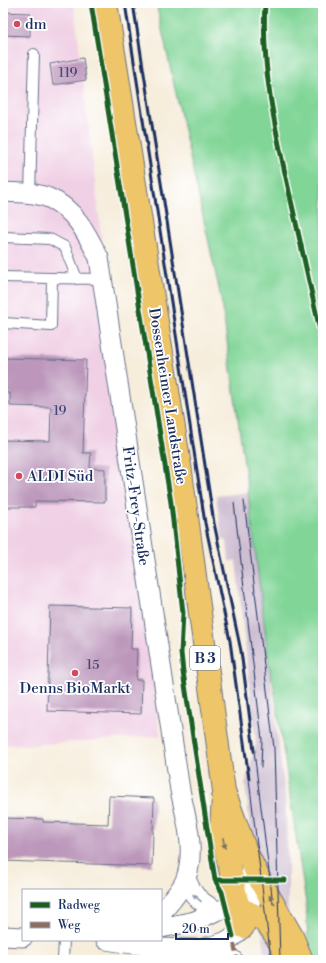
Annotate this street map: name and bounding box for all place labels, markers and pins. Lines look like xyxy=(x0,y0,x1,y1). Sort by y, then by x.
place label: dm xyxy=(25,15,47,34)
marker: dm xyxy=(12,19,22,29)
place label: ALDI Süd xyxy=(26,467,94,486)
marker: ALDI Süd xyxy=(14,471,24,481)
marker: Denns BioMarkt xyxy=(70,668,80,678)
place label: Denns BioMarkt xyxy=(20,679,131,698)

